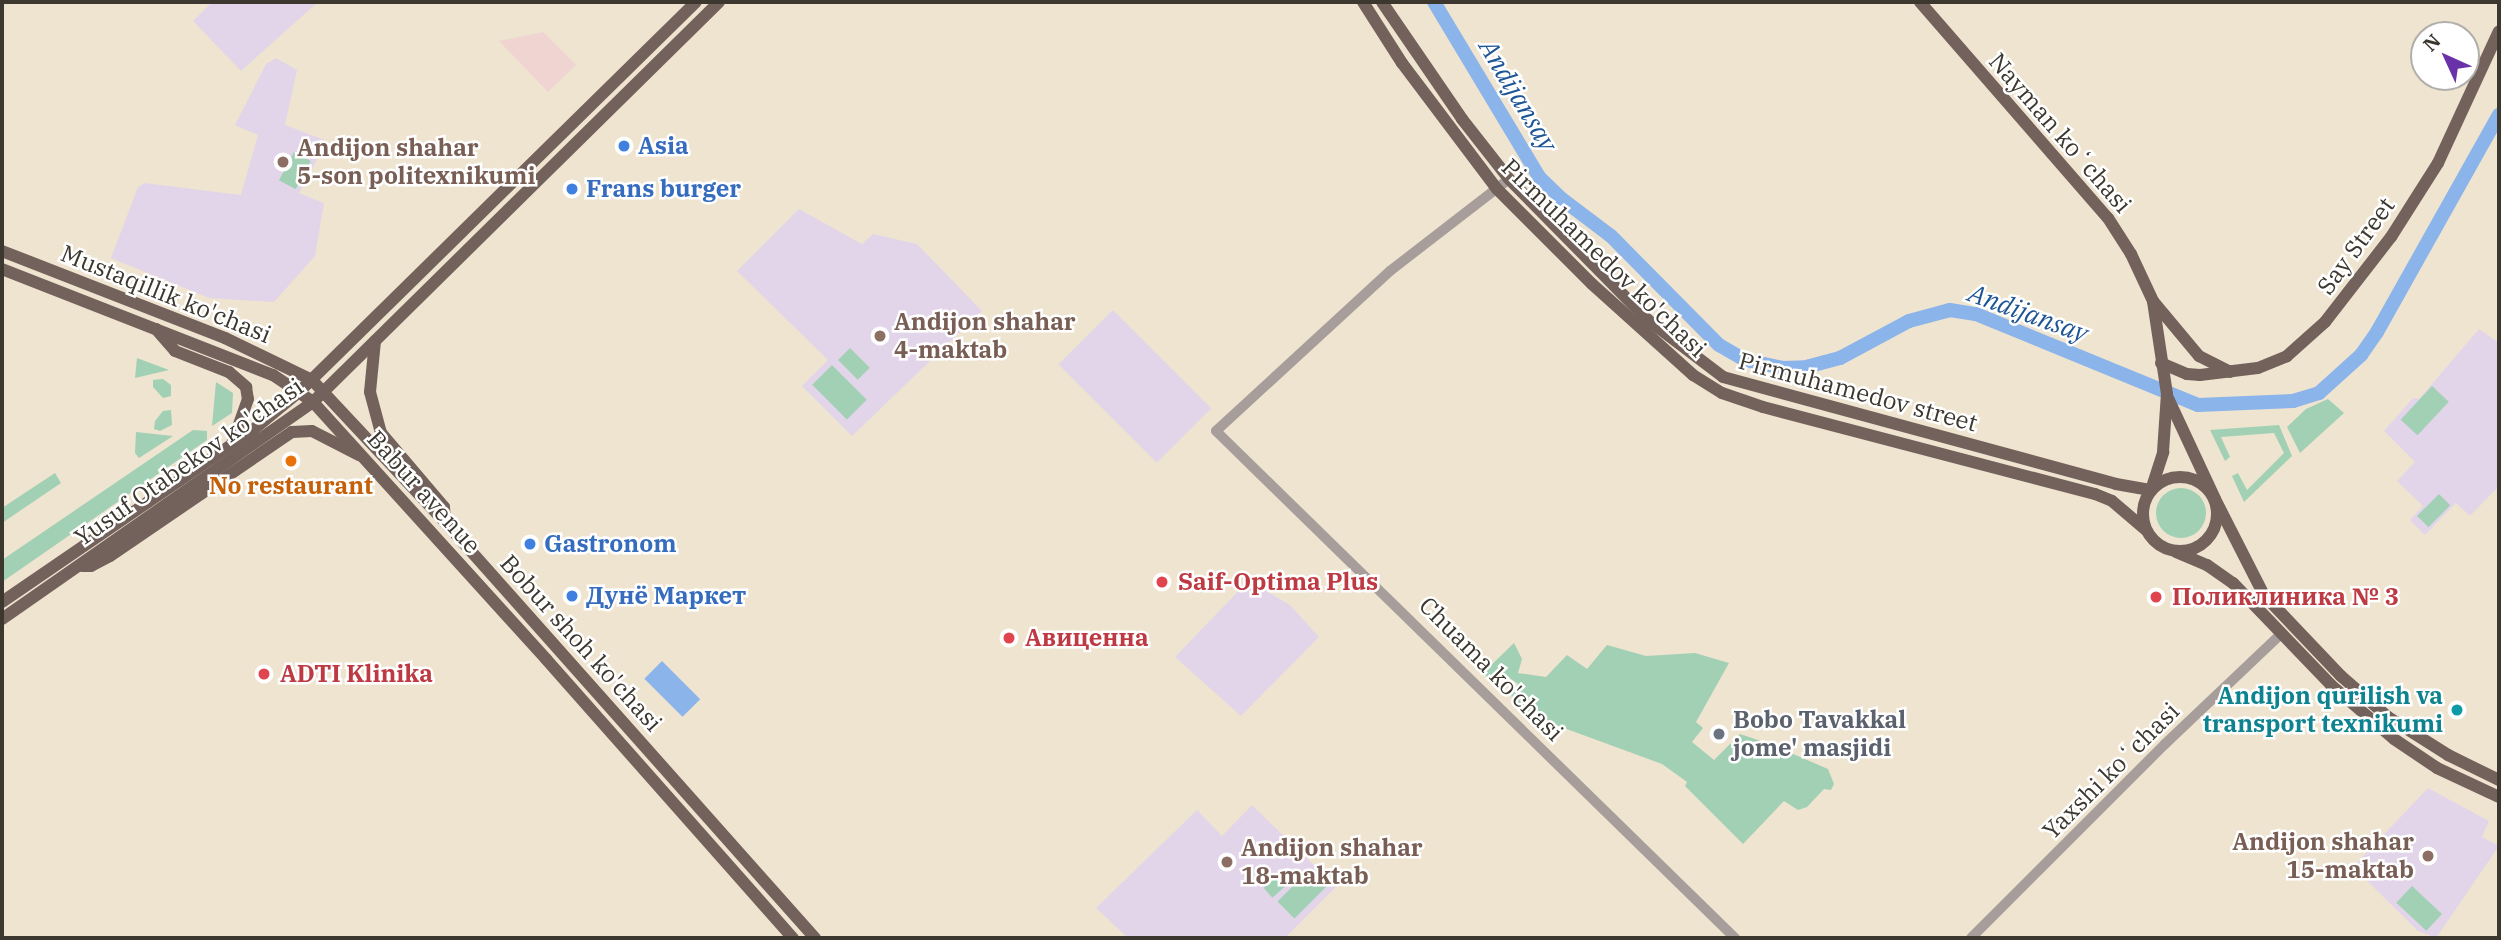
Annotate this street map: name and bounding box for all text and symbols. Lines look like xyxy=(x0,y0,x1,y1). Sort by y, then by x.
north arrow xyxy=(2410,21,2480,91)
text: N xyxy=(2418,29,2445,56)
water label: Andijansay xyxy=(1473,34,1563,156)
street label: Nayman koʻchasi xyxy=(1983,47,2137,219)
place label: Asia xyxy=(638,132,689,160)
place label: Andijon shahar 5-son politexnikumi xyxy=(297,134,535,190)
marker: Asia xyxy=(616,138,632,154)
street label: Pirmuhamedov ko'chasi xyxy=(1496,153,1712,363)
marker: Andijon shahar 5-son politexnikumi xyxy=(275,154,291,170)
place label: Frans burger xyxy=(586,175,741,203)
marker: Frans burger xyxy=(564,181,580,197)
street label: Say Street xyxy=(2311,192,2401,300)
street label: Mustaqillik ko'chasi xyxy=(57,239,275,349)
water label: Andijansay xyxy=(1964,277,2092,349)
place label: Andijon shahar 4-maktab xyxy=(894,308,1076,364)
marker: Andijon shahar 4-maktab xyxy=(872,328,888,344)
street label: Pirmuhamedov street xyxy=(1735,346,1981,438)
street label: Yusuf Otabekov ko'chasi xyxy=(69,372,309,552)
street label: Babur avenue xyxy=(361,425,487,559)
marker: No restaurant xyxy=(283,453,299,469)
place label: No restaurant xyxy=(209,472,373,500)
place label: Gastronom xyxy=(544,530,676,558)
marker: Gastronom xyxy=(522,536,538,552)
street label: Bobur shoh ko'chasi xyxy=(494,549,668,737)
place label: Saif-Optima Plus xyxy=(1178,568,1378,596)
marker: Saif-Optima Plus xyxy=(1152,572,1172,592)
place label: Дунё Маркет xyxy=(586,582,746,610)
place label: Поликлиника № 3 xyxy=(2172,583,2399,611)
marker: Поликлиника № 3 xyxy=(2146,587,2166,607)
marker: Дунё Маркет xyxy=(564,588,580,604)
street label: Chuama ko'chasi xyxy=(1413,591,1569,747)
place label: Авиценна xyxy=(1025,624,1149,652)
marker: Авиценна xyxy=(999,628,1019,648)
place label: ADTI Klinika xyxy=(280,660,433,688)
marker: ADTI Klinika xyxy=(254,664,274,684)
place label: Andijon qurilish va transport texnikumi xyxy=(2203,682,2443,738)
street label: Yaxshi koʻchasi xyxy=(2037,697,2185,845)
marker: Andijon qurilish va transport texnikumi xyxy=(2449,702,2465,718)
place label: Bobo Tavakkal jome' masjidi xyxy=(1733,706,1906,762)
marker: Bobo Tavakkal jome' masjidi xyxy=(1711,726,1727,742)
place label: Andijon shahar 15-maktab xyxy=(2232,828,2414,884)
place label: Andijon shahar 18-maktab xyxy=(1241,834,1423,890)
marker: Andijon shahar 15-maktab xyxy=(2420,848,2436,864)
marker: Andijon shahar 18-maktab xyxy=(1219,854,1235,870)

